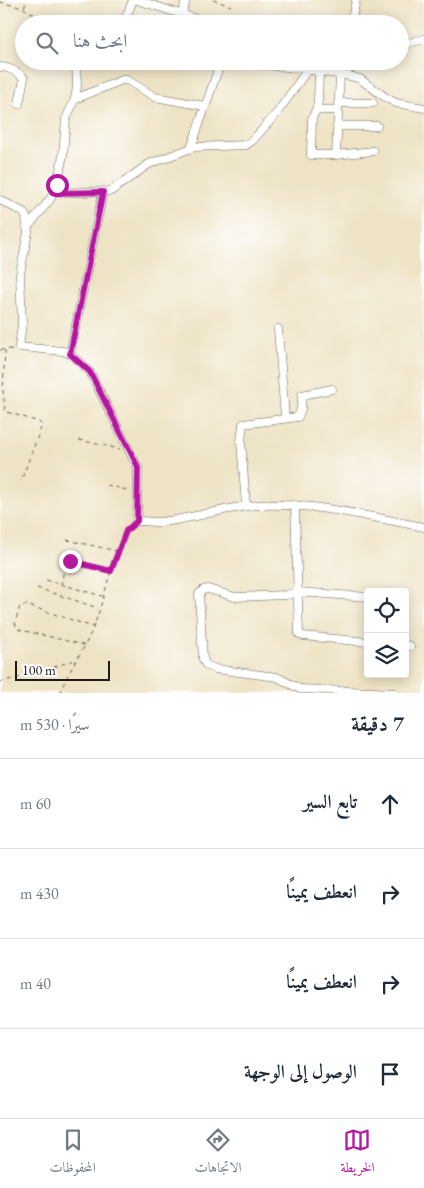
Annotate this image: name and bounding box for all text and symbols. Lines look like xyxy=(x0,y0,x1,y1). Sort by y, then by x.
search box xyxy=(15,15,409,70)
text: ابحث هنا xyxy=(73,28,127,53)
icon: search xyxy=(33,29,61,57)
route start xyxy=(46,174,69,197)
route end xyxy=(59,550,82,573)
map controls xyxy=(364,588,409,678)
button: locate xyxy=(364,588,409,633)
button: layers xyxy=(364,633,409,678)
scale bar xyxy=(15,658,110,681)
text: 100 m xyxy=(22,661,56,679)
text: 7 دقيقة xyxy=(351,710,404,737)
text: سيرًا · 530 m xyxy=(20,714,90,735)
text: تابع السير xyxy=(303,789,357,814)
icon: ahead xyxy=(376,790,404,818)
text: 60 m xyxy=(20,793,51,814)
text: انعطف يمينًا xyxy=(286,879,357,904)
icon: right xyxy=(376,880,404,908)
text: 430 m xyxy=(20,883,59,904)
text: انعطف يمينًا xyxy=(286,969,357,994)
icon: right xyxy=(376,970,404,998)
text: 40 m xyxy=(20,973,51,994)
text: الوصول إلى الوجهة xyxy=(244,1059,357,1084)
icon: arrive xyxy=(376,1060,404,1088)
tab: المحفوظات xyxy=(50,1126,96,1181)
tab: الاتجاهات xyxy=(195,1126,241,1181)
tab: الخريطة xyxy=(340,1126,375,1181)

